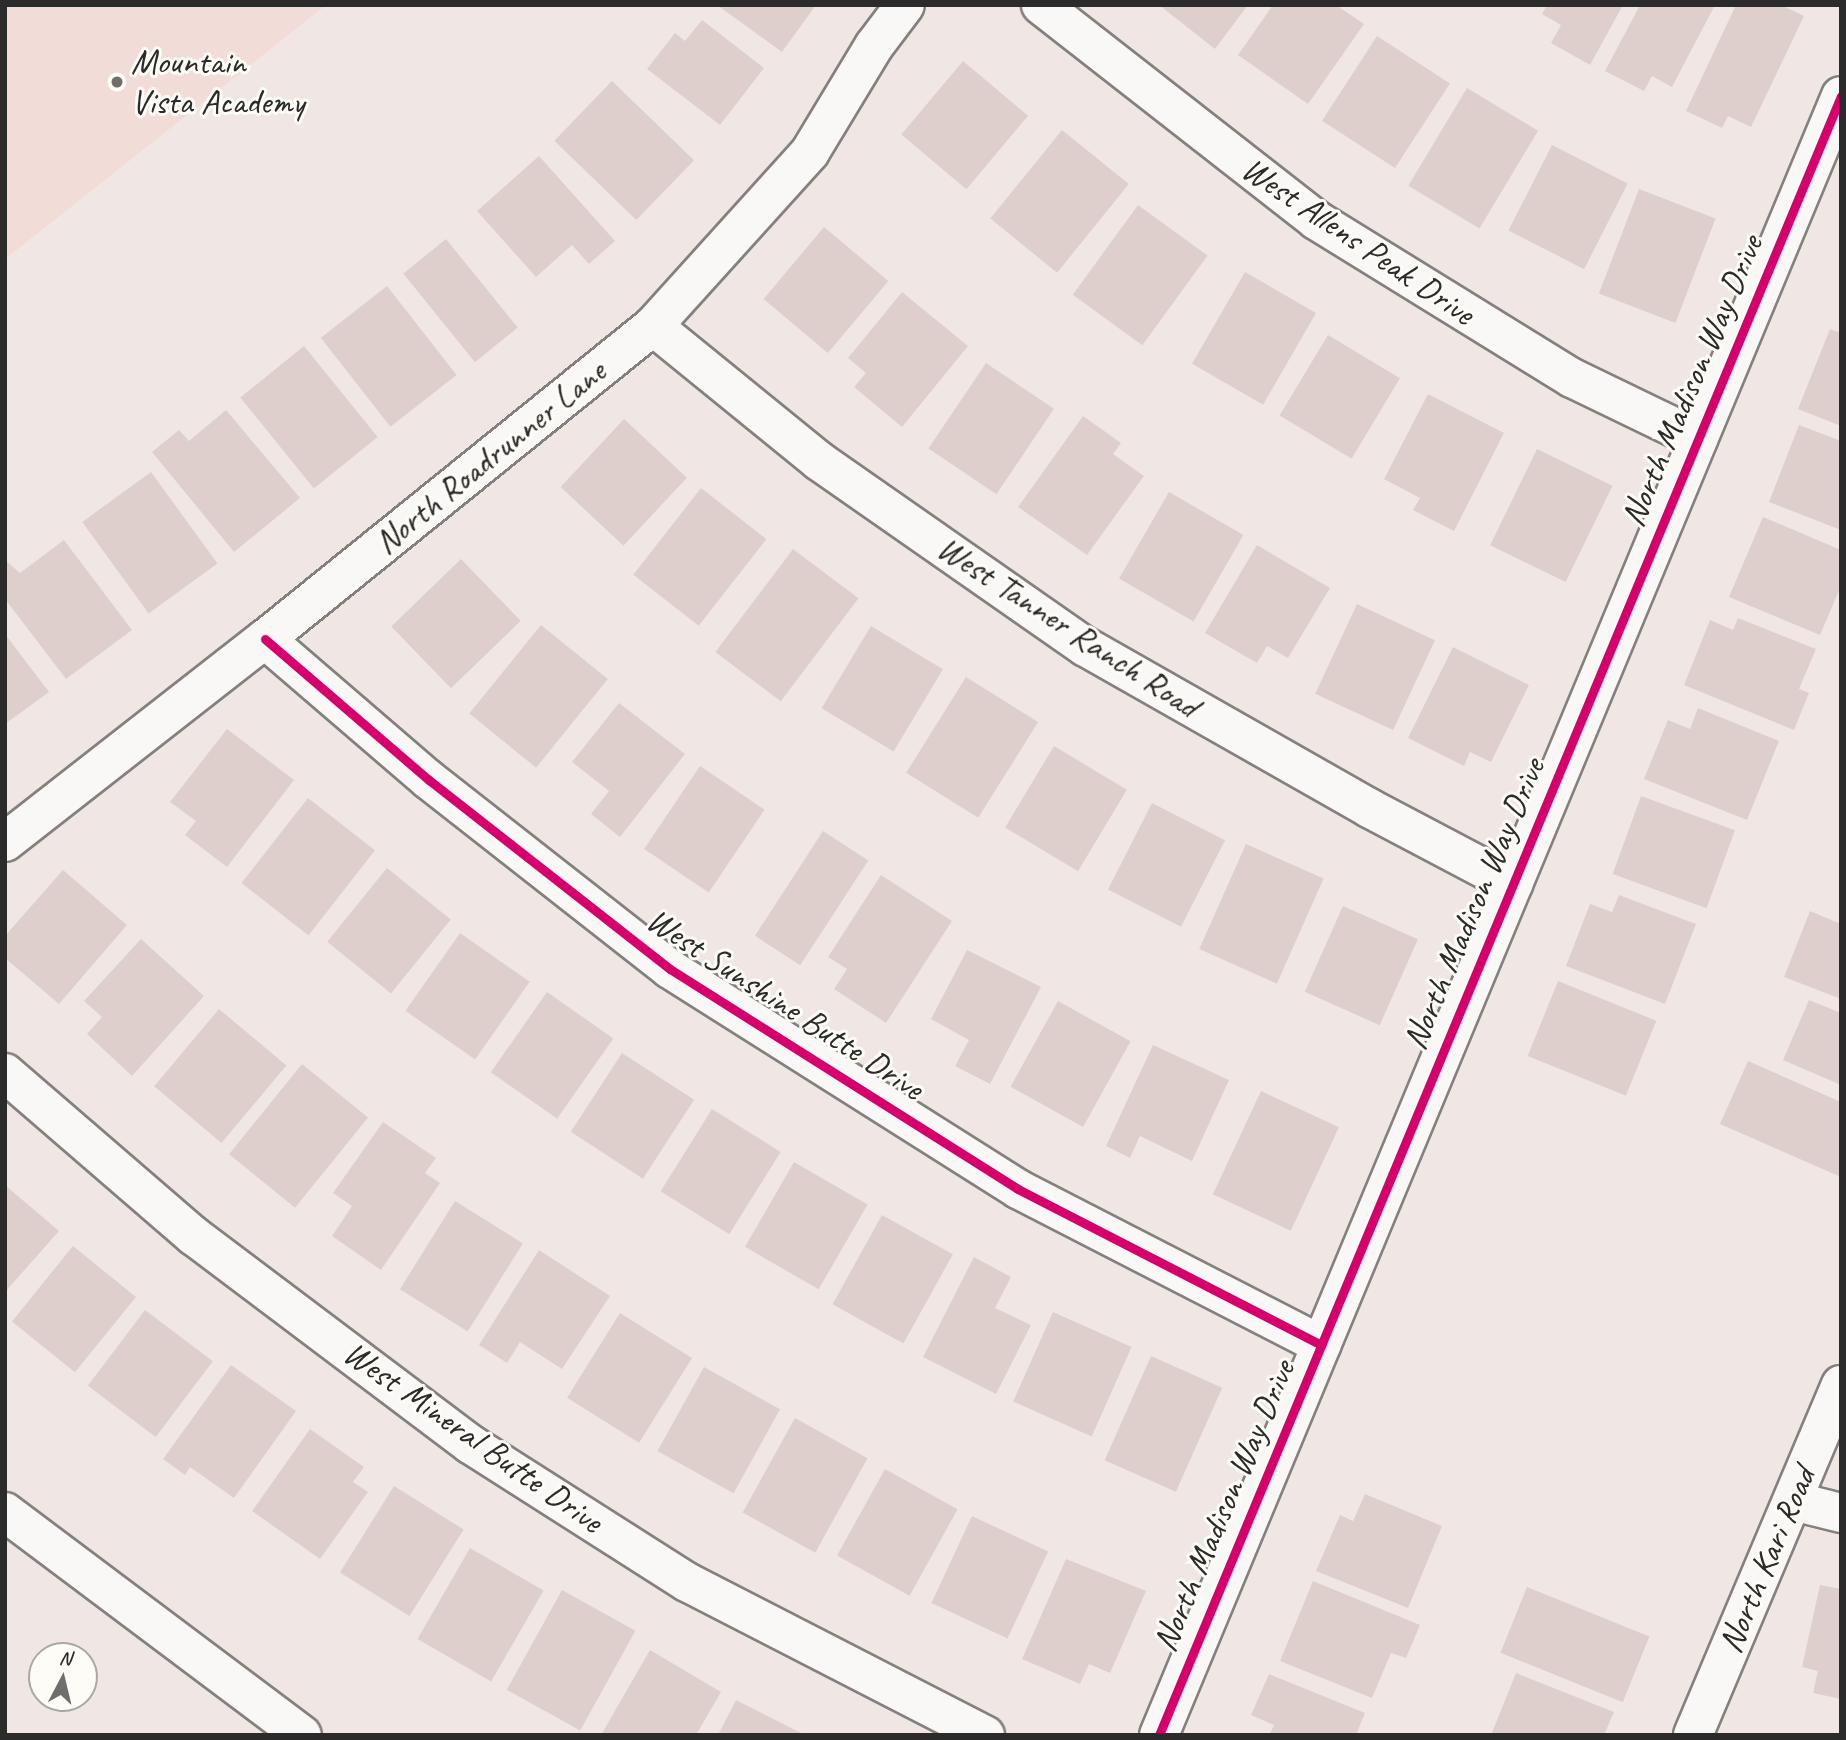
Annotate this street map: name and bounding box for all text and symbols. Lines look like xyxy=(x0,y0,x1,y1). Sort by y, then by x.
place label: Mountain Vista Academy xyxy=(131,41,303,123)
marker: Mountain Vista Academy xyxy=(109,74,125,90)
street label: West Allens Peak Drive xyxy=(1234,148,1482,334)
street label: North Madison Way Drive xyxy=(1611,228,1773,534)
street label: North Roadrunner Lane xyxy=(365,350,615,564)
street label: West Tanner Ranch Road xyxy=(928,526,1208,728)
street label: North Madison Way Drive xyxy=(1393,751,1555,1057)
street label: West Sunshine Butte Drive xyxy=(639,899,931,1109)
street label: West Mineral Butte Drive xyxy=(335,1332,611,1542)
street label: North Madison Way Drive xyxy=(1143,1353,1305,1659)
street label: North Kari Road xyxy=(1709,1460,1825,1660)
north arrow xyxy=(28,1642,98,1712)
text: N xyxy=(58,1646,73,1671)

